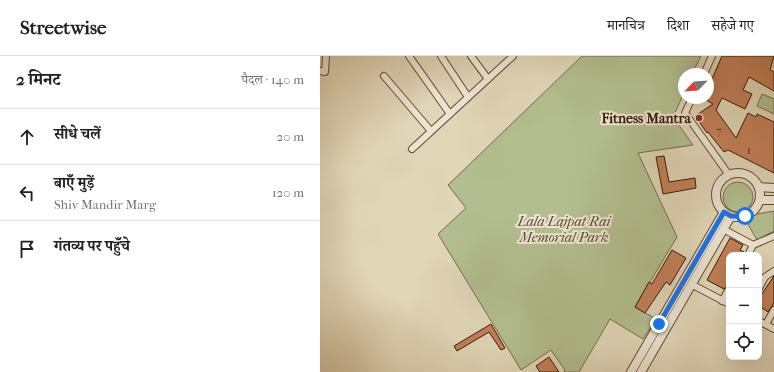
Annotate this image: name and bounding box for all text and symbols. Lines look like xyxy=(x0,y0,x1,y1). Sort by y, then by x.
text: Streetwise xyxy=(20,17,106,39)
text: मानचित्र xyxy=(607,17,645,34)
text: दिशा xyxy=(667,17,689,34)
text: सहेजे गए xyxy=(711,17,754,34)
north arrow xyxy=(678,68,714,104)
text: 2 मिनट xyxy=(16,69,61,89)
text: पैदल · 140 m xyxy=(241,72,304,87)
place label: Fitness Mantra xyxy=(600,110,692,127)
marker: Fitness Mantra xyxy=(694,113,704,123)
house number: 7 xyxy=(716,124,722,138)
text: सीधे चलें xyxy=(54,125,101,143)
icon: ahead xyxy=(16,126,38,148)
text: 20 m xyxy=(277,129,304,144)
house number: 1 xyxy=(747,143,751,157)
text: बाएँ मुड़ें xyxy=(54,174,94,192)
icon: left xyxy=(16,182,38,204)
text: 120 m xyxy=(272,185,304,200)
text: Shiv Mandir Marg xyxy=(54,197,156,212)
route start xyxy=(736,207,754,225)
park label: Lala Lajpat Rai Memorial Park xyxy=(517,213,611,246)
text: गंतव्य पर पहुँचे xyxy=(54,237,130,255)
icon: arrive xyxy=(16,238,38,260)
map controls xyxy=(726,252,762,360)
button: + xyxy=(726,252,762,288)
button: − xyxy=(726,288,762,324)
route end xyxy=(650,315,668,333)
button: locate xyxy=(726,324,762,360)

